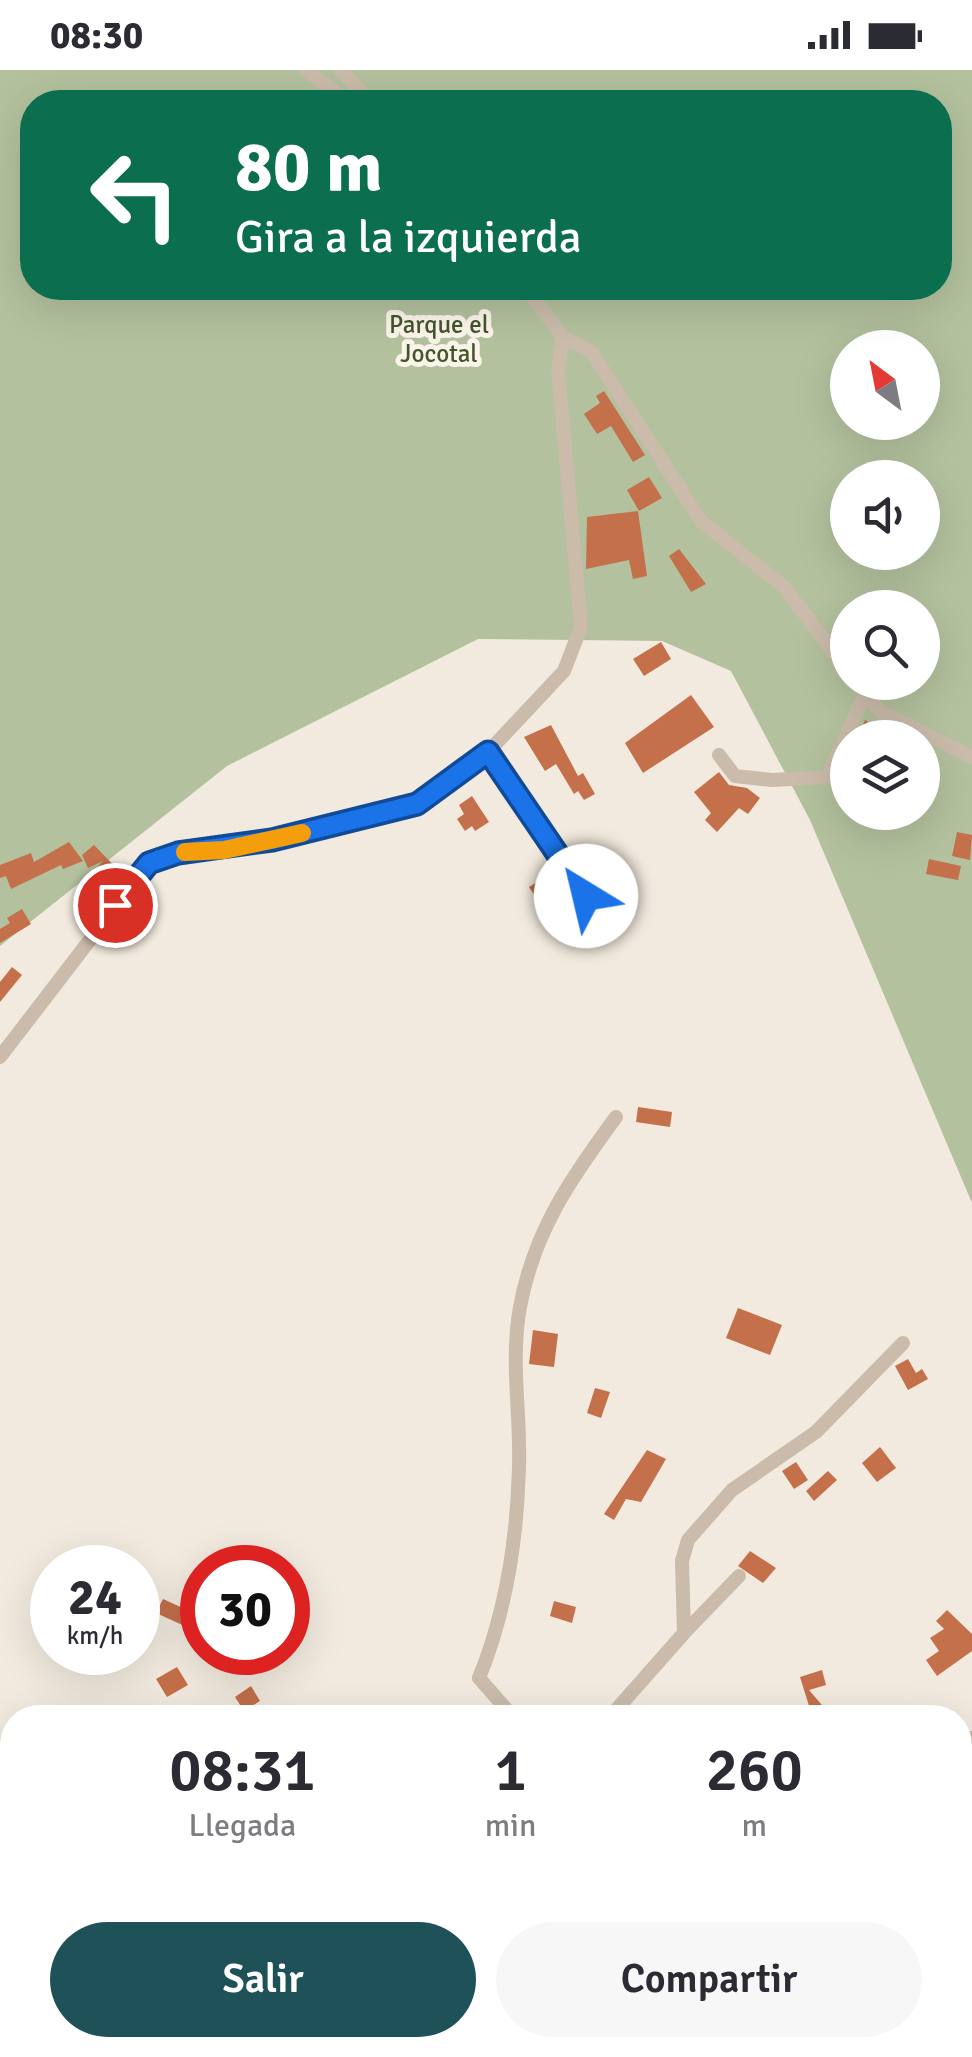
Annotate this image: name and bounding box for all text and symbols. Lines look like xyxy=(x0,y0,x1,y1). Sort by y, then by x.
text: 08:30 xyxy=(50,12,143,59)
text: 80 m xyxy=(235,124,383,210)
icon: left xyxy=(70,130,200,260)
text: Gira a la izquierda xyxy=(235,210,582,265)
park label: Parque el Jocotal xyxy=(389,309,489,369)
north arrow xyxy=(830,330,940,440)
map controls xyxy=(830,330,940,830)
button: sound xyxy=(830,460,940,570)
button: search xyxy=(830,590,940,700)
button: layers xyxy=(830,720,940,830)
position arrow xyxy=(534,844,638,948)
pin xyxy=(73,863,158,948)
icon: arrive xyxy=(88,878,143,933)
speed limit sign: 30 xyxy=(180,1545,310,1675)
text: 24 xyxy=(68,1567,122,1629)
text: km/h xyxy=(67,1620,123,1651)
text: 08:31 xyxy=(169,1734,316,1808)
text: 1 xyxy=(494,1734,527,1808)
text: 260 xyxy=(706,1734,803,1808)
text: Llegada xyxy=(189,1806,296,1845)
text: min xyxy=(485,1806,536,1845)
text: m xyxy=(741,1806,767,1845)
button: Salir xyxy=(50,1922,476,2037)
button: Compartir xyxy=(496,1922,922,2037)

